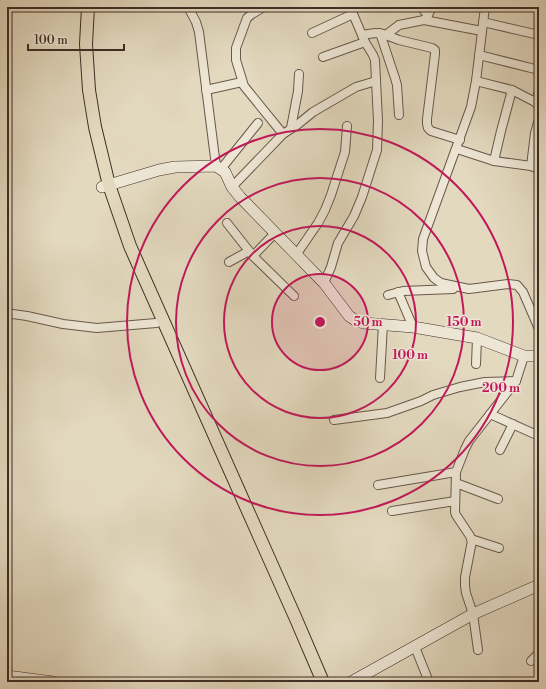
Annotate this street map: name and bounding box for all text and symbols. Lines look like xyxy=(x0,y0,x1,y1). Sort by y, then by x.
scale bar xyxy=(28,26,124,52)
text: 100 m xyxy=(34,33,68,48)
centre of rings xyxy=(313,315,327,329)
text: 50 m xyxy=(353,315,383,330)
text: 150 m xyxy=(447,315,481,330)
text: 100 m xyxy=(392,348,428,363)
text: 200 m xyxy=(482,381,520,396)

